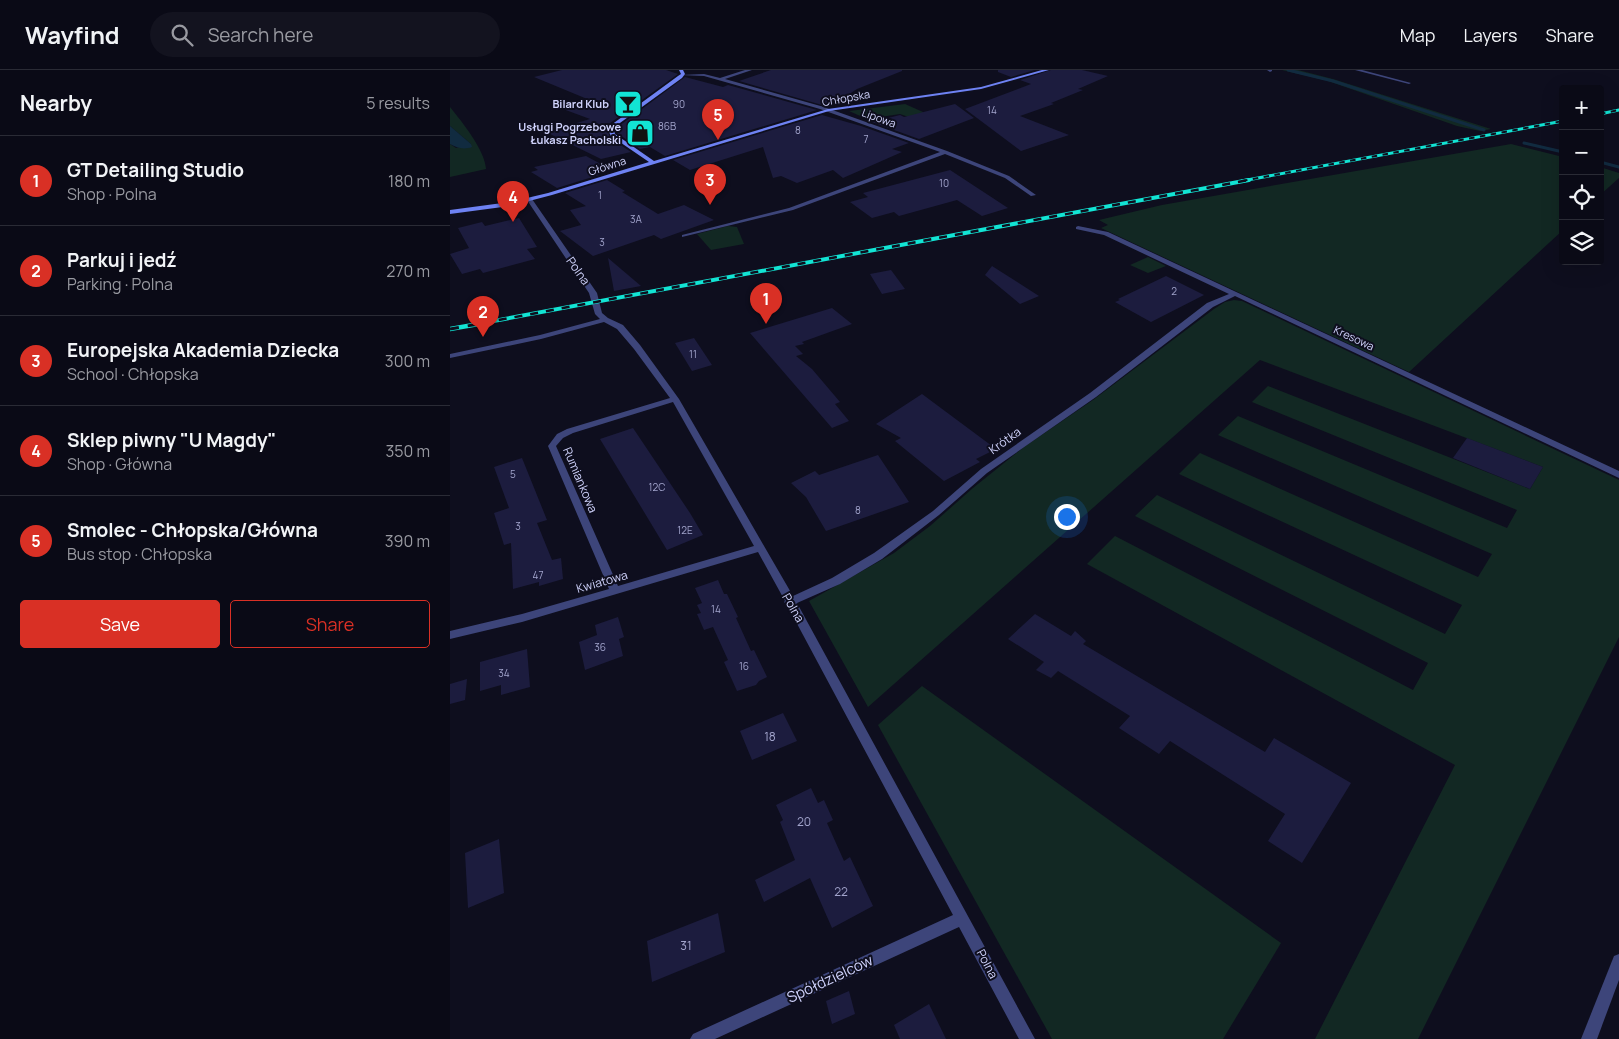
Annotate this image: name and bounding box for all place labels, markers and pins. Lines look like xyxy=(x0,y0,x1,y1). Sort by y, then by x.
bar icon: Bilard Klub xyxy=(613,89,643,119)
place label: Bilard Klub xyxy=(552,96,609,111)
pin: 5 xyxy=(702,99,734,140)
shop icon: Usługi Pogrzebowe Łukasz Pacholski xyxy=(625,118,655,148)
place label: Usługi Pogrzebowe Łukasz Pacholski xyxy=(518,119,621,147)
pin: 3 xyxy=(694,164,726,205)
pin: 4 xyxy=(497,181,529,222)
pin: 1 xyxy=(750,283,782,324)
pin: 2 xyxy=(467,296,499,337)

